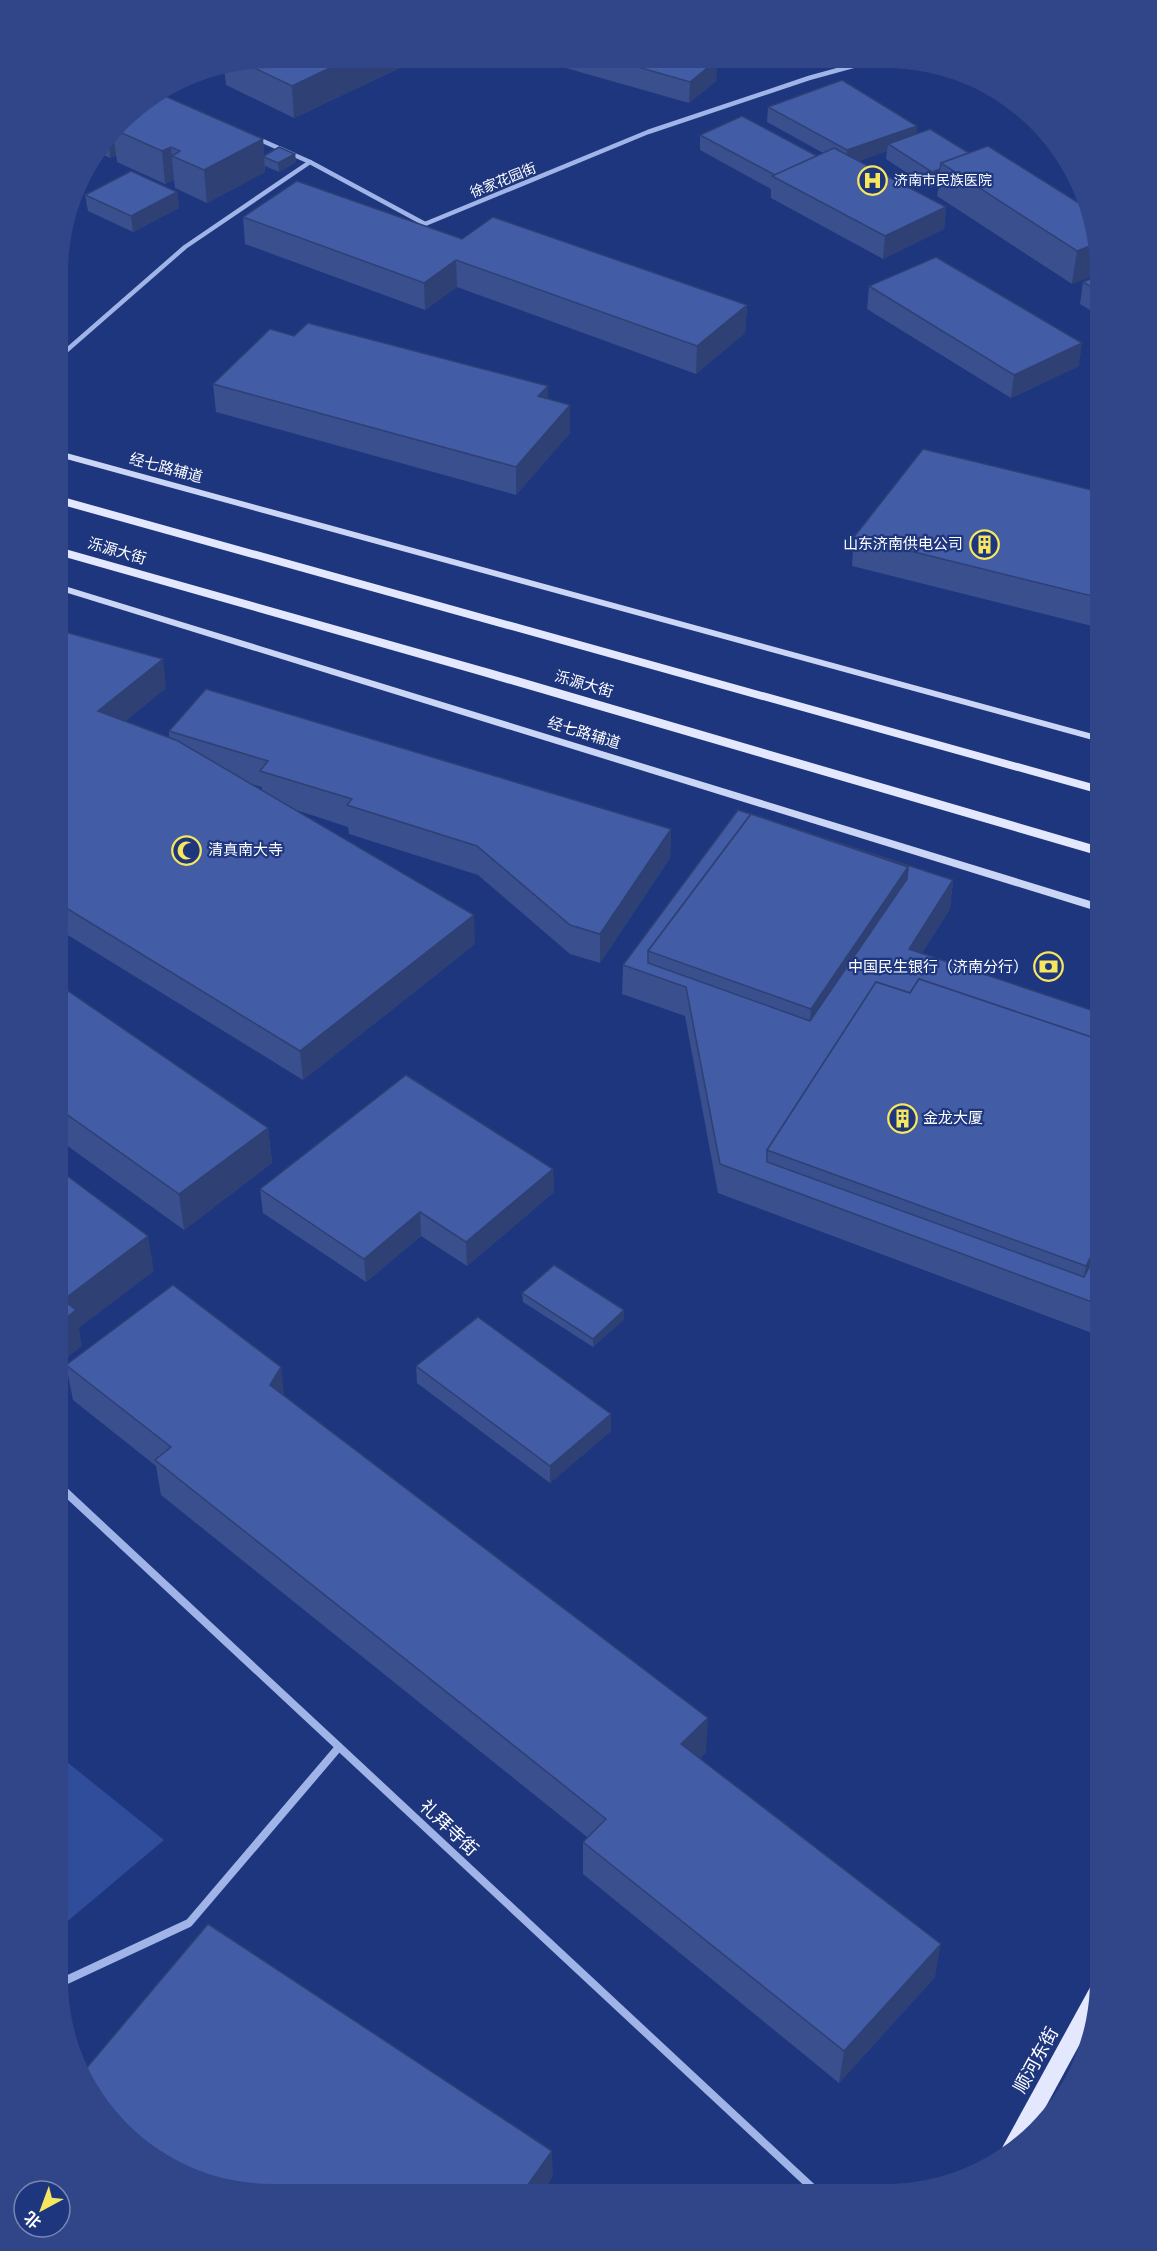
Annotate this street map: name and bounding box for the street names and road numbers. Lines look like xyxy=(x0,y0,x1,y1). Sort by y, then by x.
street label: 徐家花园街 xyxy=(468,159,538,201)
street label: 经七路辅道 xyxy=(127,450,205,486)
street label: 泺源大街 xyxy=(86,534,148,568)
street label: 泺源大街 xyxy=(553,667,615,701)
street label: 经七路辅道 xyxy=(545,713,623,753)
street label: 礼拜寺街 xyxy=(416,1795,483,1860)
street label: 顺河东街 xyxy=(1009,2023,1062,2096)

